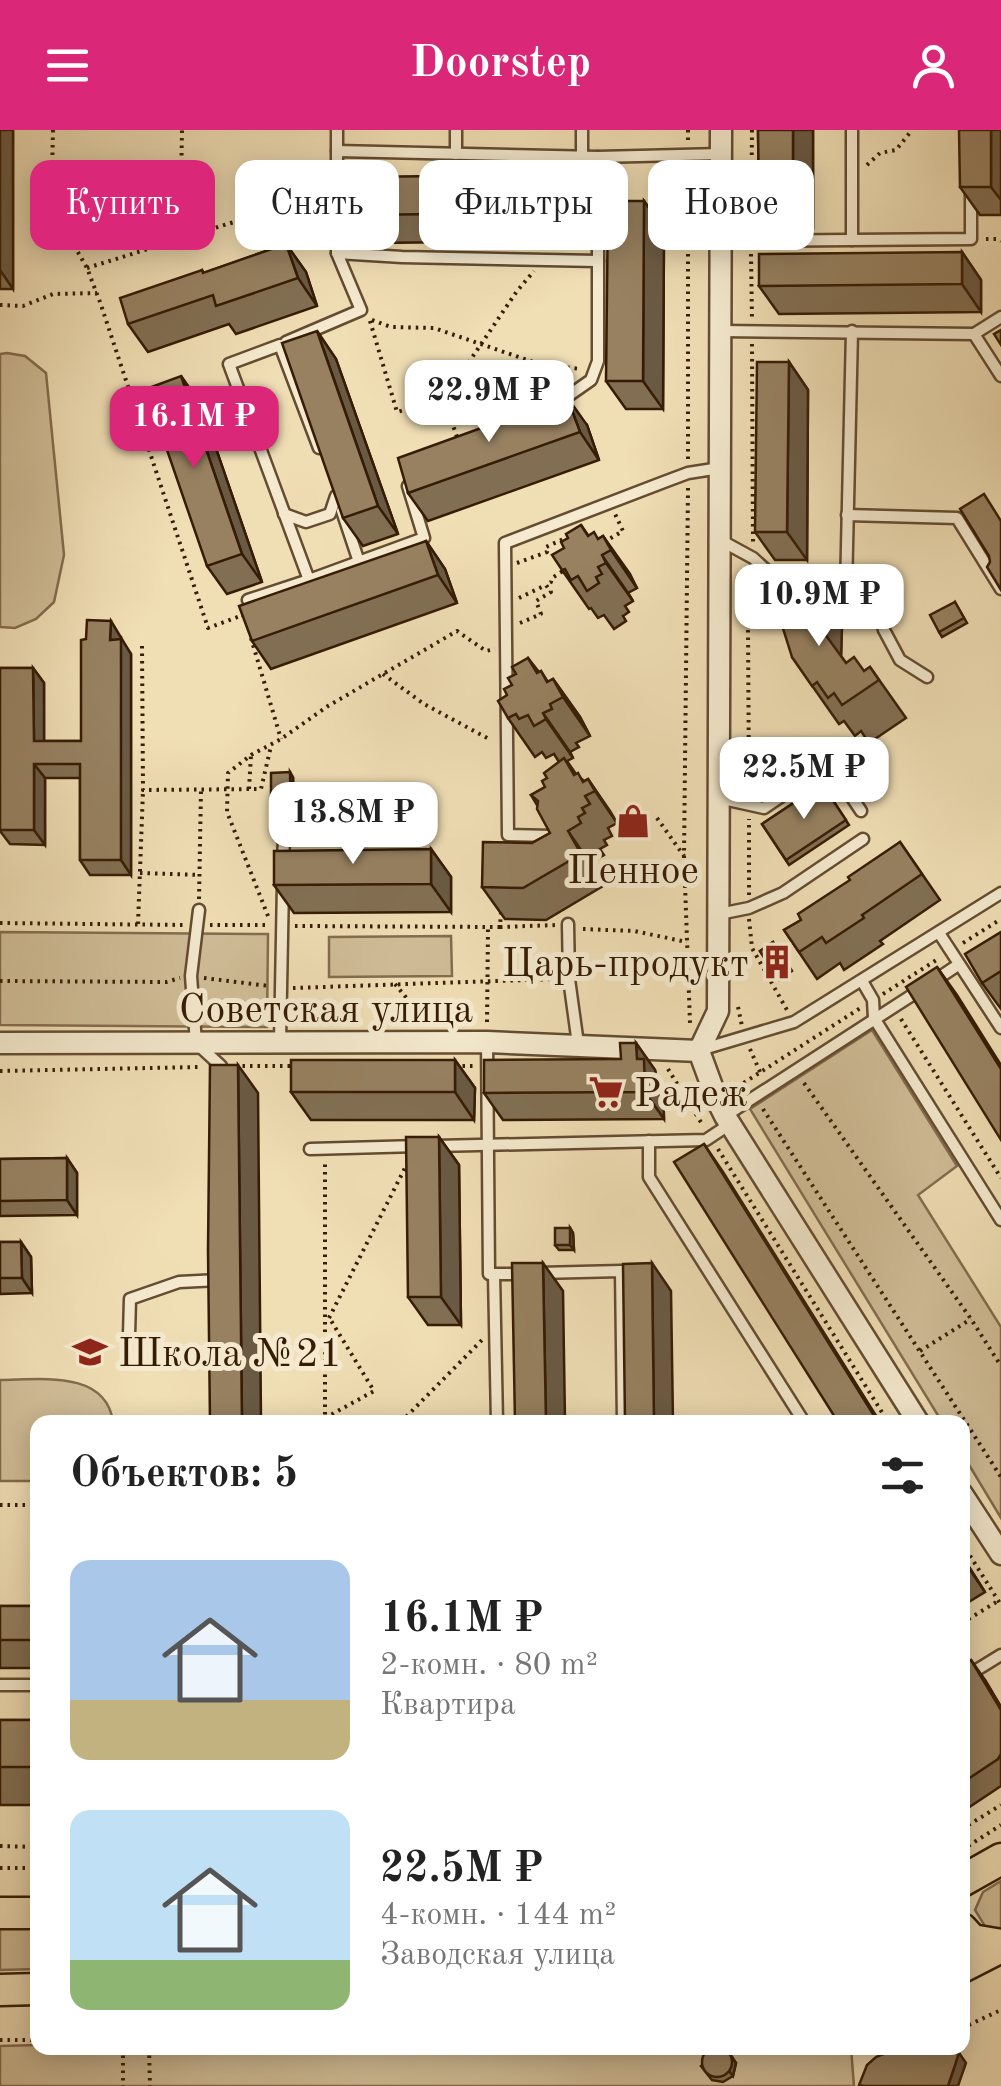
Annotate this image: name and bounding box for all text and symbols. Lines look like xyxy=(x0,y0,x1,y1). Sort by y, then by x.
icon: menu xyxy=(40,38,95,93)
icon: person xyxy=(906,38,961,93)
text: Doorstep xyxy=(410,42,591,87)
chip: Купить xyxy=(30,160,215,250)
chip: Снять xyxy=(235,160,399,250)
chip: Фильтры xyxy=(419,160,628,250)
chip: Новое xyxy=(648,160,814,250)
pin: 22.9M ₽ xyxy=(397,360,581,445)
text: 22.9M ₽ xyxy=(427,376,551,408)
pin: 16.1M ₽ xyxy=(102,386,286,471)
text: 16.1M ₽ xyxy=(132,402,256,434)
pin: 10.9M ₽ xyxy=(727,564,911,649)
text: 10.9M ₽ xyxy=(757,580,881,612)
pin: 22.5M ₽ xyxy=(712,737,896,822)
text: 22.5M ₽ xyxy=(742,753,866,785)
pin: 13.8M ₽ xyxy=(261,782,445,867)
text: 13.8M ₽ xyxy=(291,798,415,830)
shop icon: Пенное xyxy=(614,802,652,840)
place label: Пенное xyxy=(567,853,699,893)
building icon: Царь-продукт xyxy=(758,943,796,981)
place label: Царь-продукт xyxy=(502,946,749,986)
street label: Советская улица xyxy=(179,992,474,1032)
supermarket icon: Радеж xyxy=(587,1073,625,1111)
place label: Радеж xyxy=(634,1076,748,1116)
school or university icon: Школа №21 xyxy=(71,1333,109,1371)
place label: Школа №21 xyxy=(118,1336,342,1376)
icon: filters xyxy=(875,1448,930,1503)
text: Объектов: 5 xyxy=(70,1454,298,1496)
text: 16.1M ₽ xyxy=(380,1599,543,1641)
icon: home xyxy=(150,1600,270,1720)
text: 2-комн. · 80 m² xyxy=(380,1650,598,1682)
text: Квартира xyxy=(380,1690,516,1722)
text: 22.5M ₽ xyxy=(380,1849,543,1891)
icon: home xyxy=(150,1850,270,1970)
text: 4-комн. · 144 m² xyxy=(380,1900,616,1932)
text: Заводская улица xyxy=(380,1940,615,1972)

